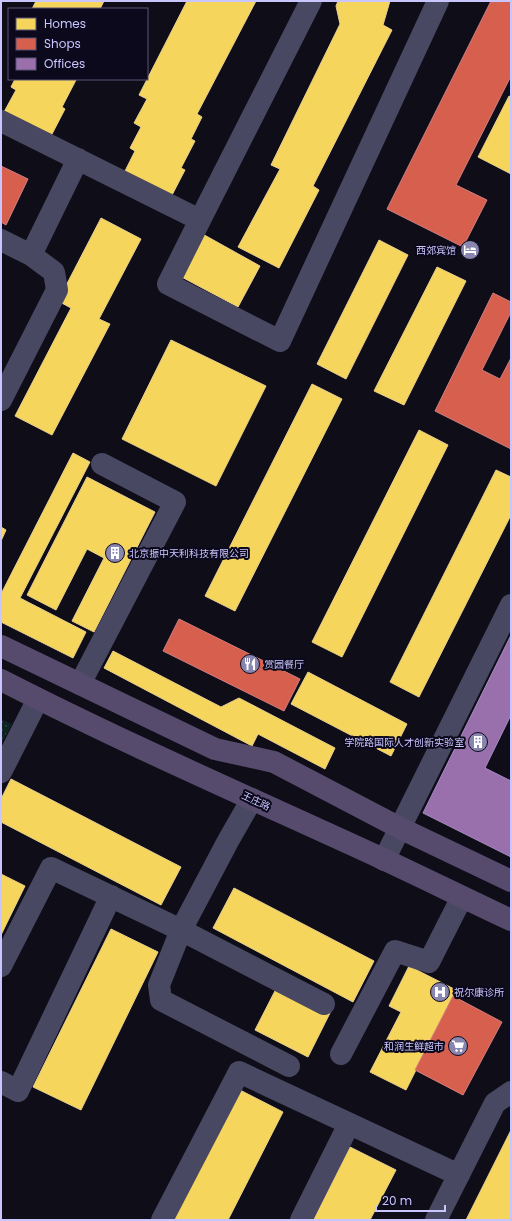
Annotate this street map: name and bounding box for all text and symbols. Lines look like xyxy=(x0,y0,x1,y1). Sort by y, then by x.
legend xyxy=(8,8,148,80)
text: Homes xyxy=(44,15,86,32)
text: Shops xyxy=(44,35,81,52)
text: Offices xyxy=(44,55,85,72)
hotel icon: 西郊宾馆 xyxy=(459,239,481,261)
place label: 西郊宾馆 xyxy=(416,243,456,258)
building icon: 北京振中天利科技有限公司 xyxy=(104,542,126,564)
place label: 北京振中天利科技有限公司 xyxy=(129,546,249,561)
restaurant icon: 赏园餐厅 xyxy=(239,653,261,675)
place label: 赏园餐厅 xyxy=(264,657,304,672)
building icon: 学院路国际人才创新实验室 xyxy=(467,731,489,753)
place label: 学院路国际人才创新实验室 xyxy=(344,735,464,750)
street label: 王庄路 xyxy=(239,788,273,814)
hospital icon: 祝尔康诊所 xyxy=(429,981,451,1003)
place label: 祝尔康诊所 xyxy=(454,985,504,1000)
supermarket icon: 和润生鲜超市 xyxy=(447,1035,469,1057)
place label: 和润生鲜超市 xyxy=(384,1039,444,1054)
scale bar xyxy=(376,1187,445,1213)
text: 20 m xyxy=(382,1192,412,1209)

